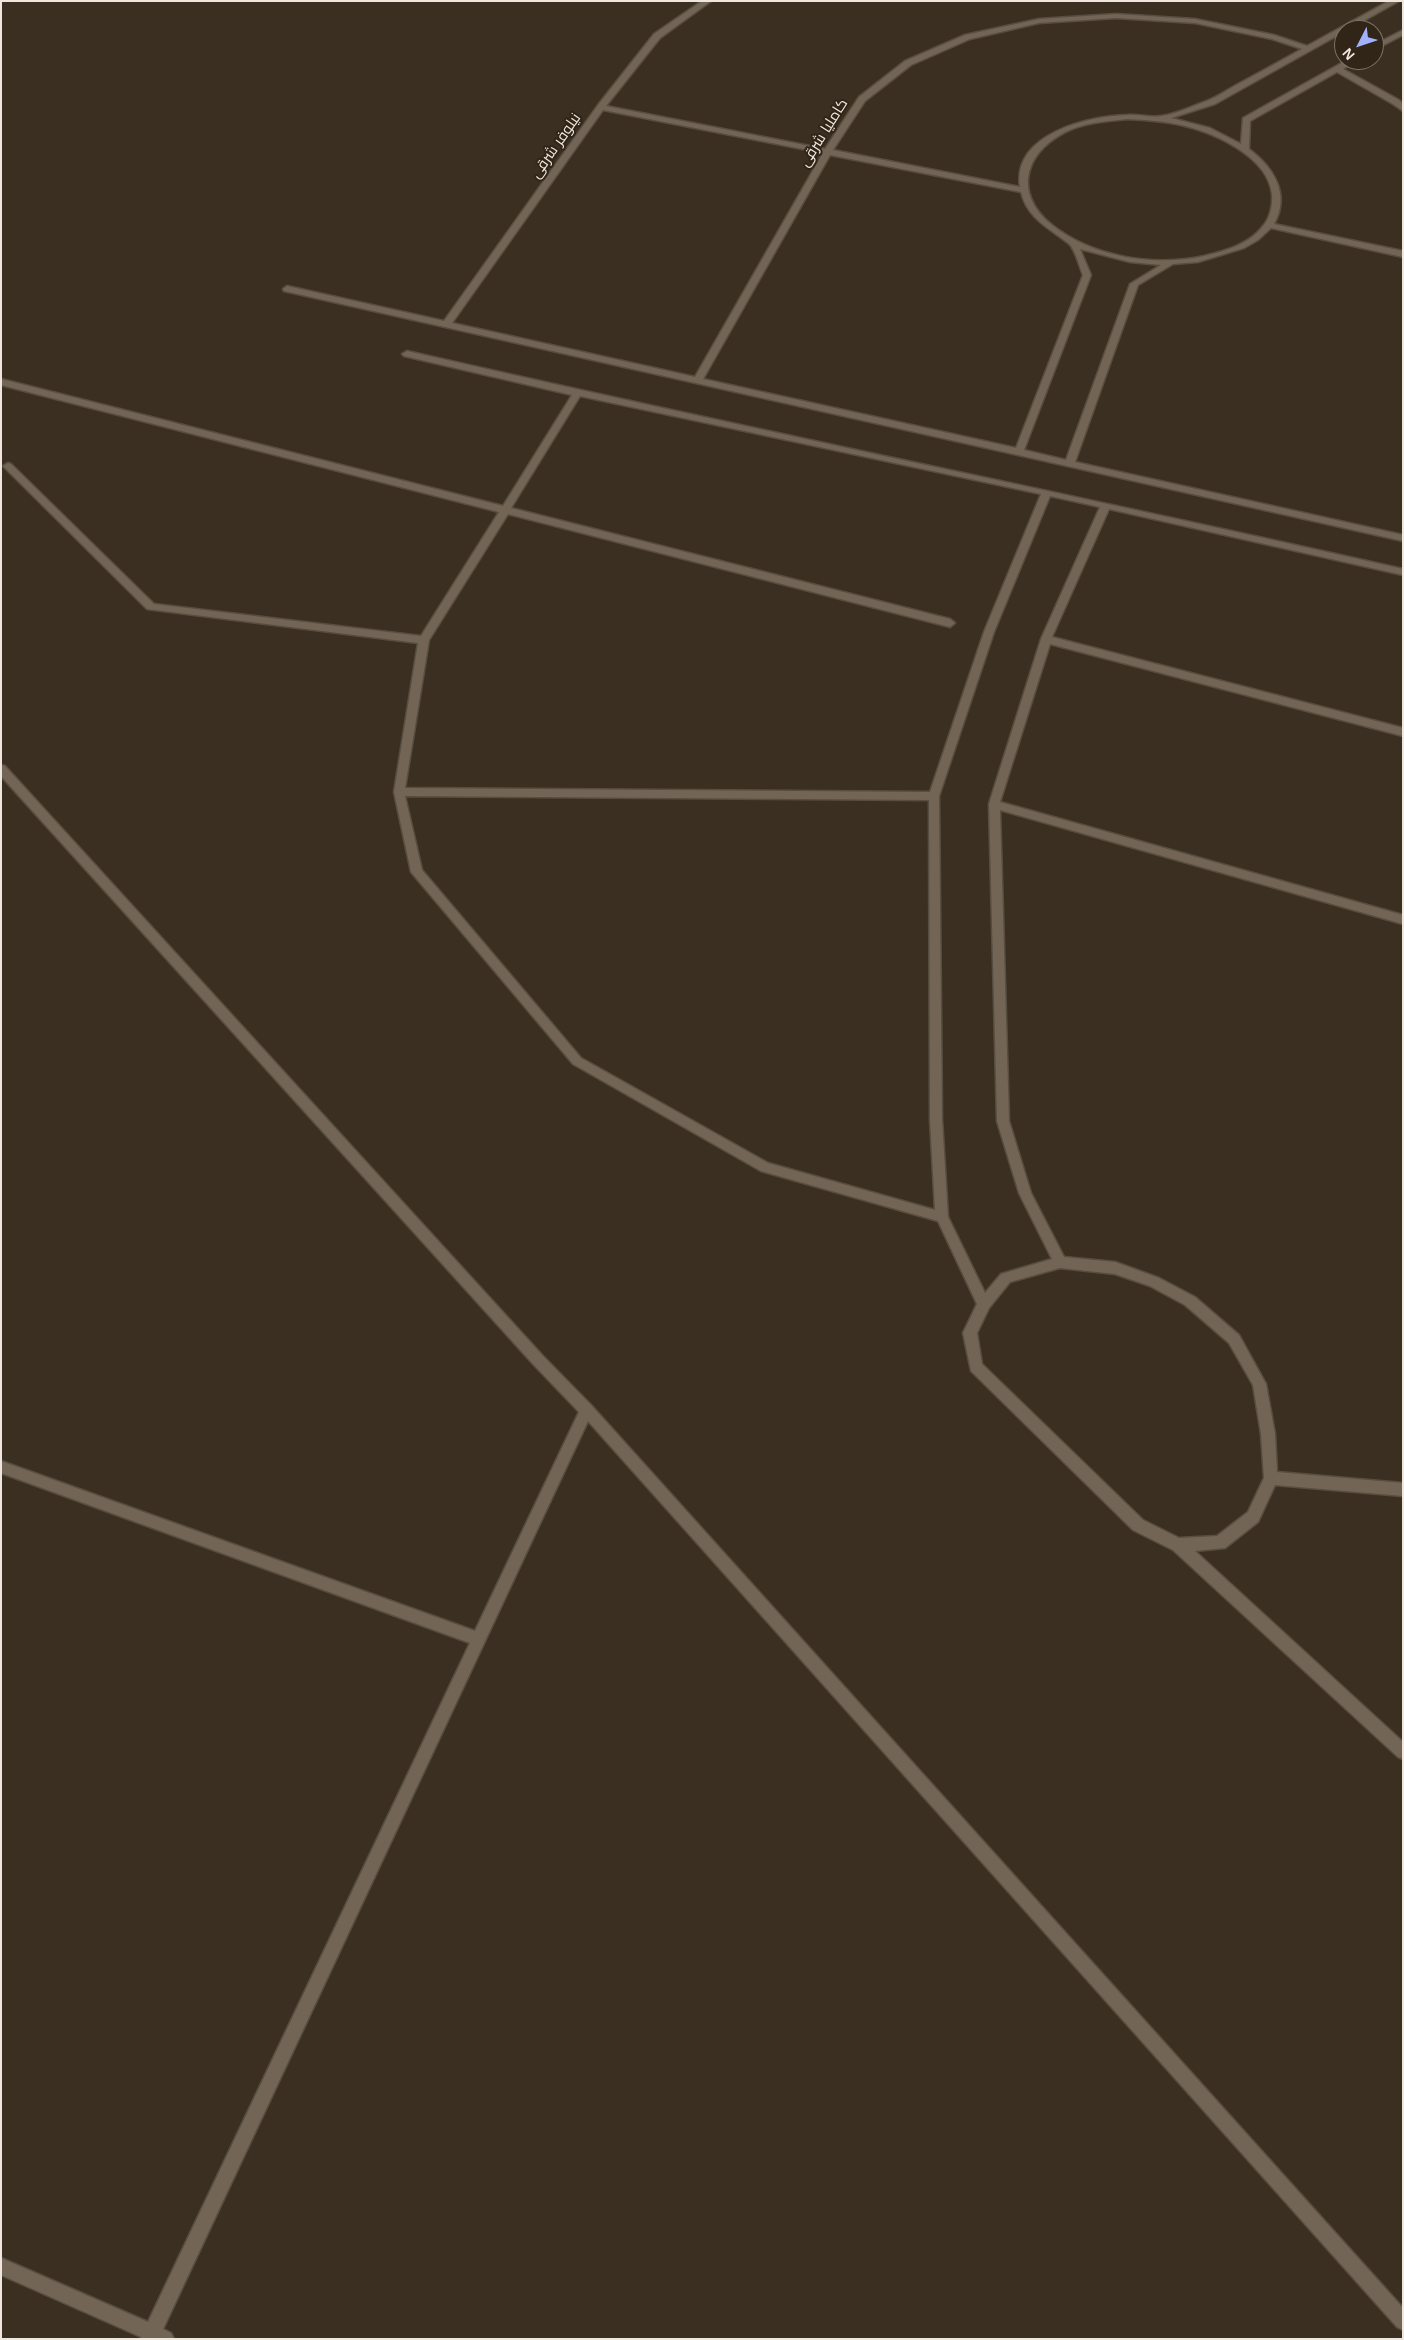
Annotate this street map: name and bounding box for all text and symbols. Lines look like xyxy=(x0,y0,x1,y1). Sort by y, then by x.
north arrow xyxy=(1334,20,1384,70)
text: N xyxy=(1339,45,1358,63)
street label: کاملیا شرقی xyxy=(796,96,852,170)
street label: نیلوفر شرقی xyxy=(527,110,585,182)

